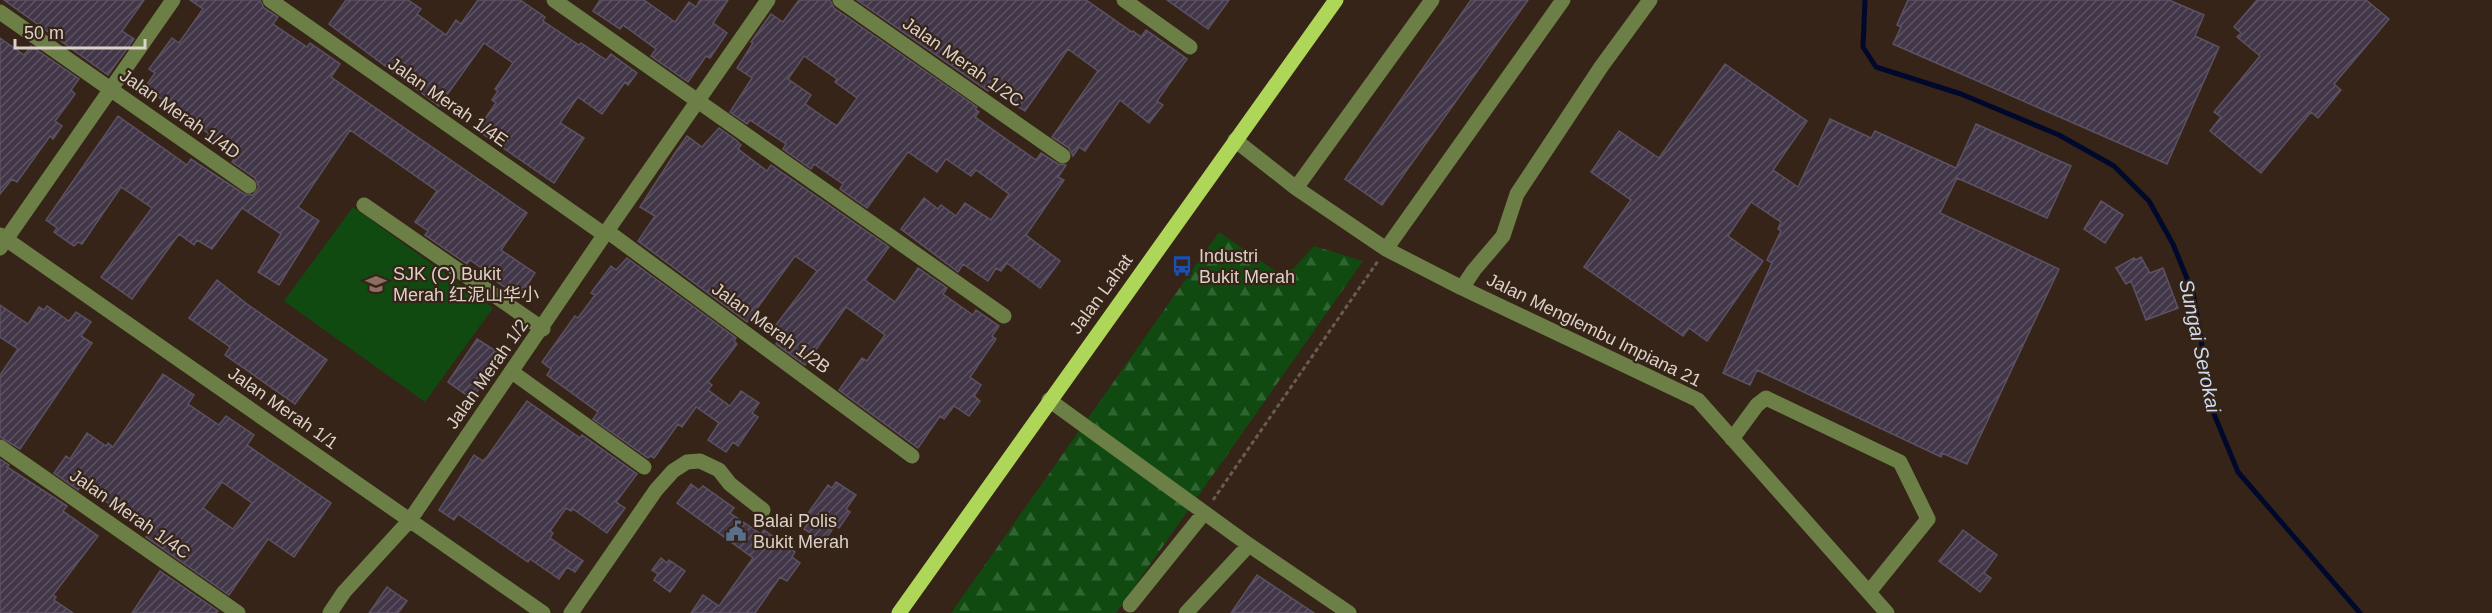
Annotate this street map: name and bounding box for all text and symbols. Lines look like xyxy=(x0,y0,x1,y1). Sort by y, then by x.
scale bar xyxy=(15,12,146,50)
street label: Jalan Merah 1/2C xyxy=(899,13,1027,111)
text: 50 m xyxy=(24,23,64,43)
street label: Jalan Merah 1/4E xyxy=(384,53,512,151)
street label: Jalan Merah 1/4D xyxy=(116,65,244,163)
place label: Industri Bukit Merah xyxy=(1199,246,1295,287)
street label: Jalan Lahat xyxy=(1066,250,1136,338)
bus stop icon: Industri Bukit Merah xyxy=(1170,254,1194,278)
place label: SJK (C) Bukit Merah 红泥山华小 xyxy=(393,264,539,305)
street label: Jalan Menglembu Impiana 21 xyxy=(1483,269,1705,391)
school or university icon: SJK (C) Bukit Merah 红泥山华小 xyxy=(364,272,388,296)
water label: Sungai Serokai xyxy=(2175,277,2225,415)
street label: Jalan Merah 1/2B xyxy=(708,278,834,378)
street label: Jalan Merah 1/2 xyxy=(442,315,532,433)
street label: Jalan Merah 1/1 xyxy=(224,363,342,453)
street label: Jalan Merah 1/4C xyxy=(66,465,194,563)
place label: Balai Polis Bukit Merah xyxy=(753,511,849,552)
public building icon: Balai Polis Bukit Merah xyxy=(724,519,748,543)

